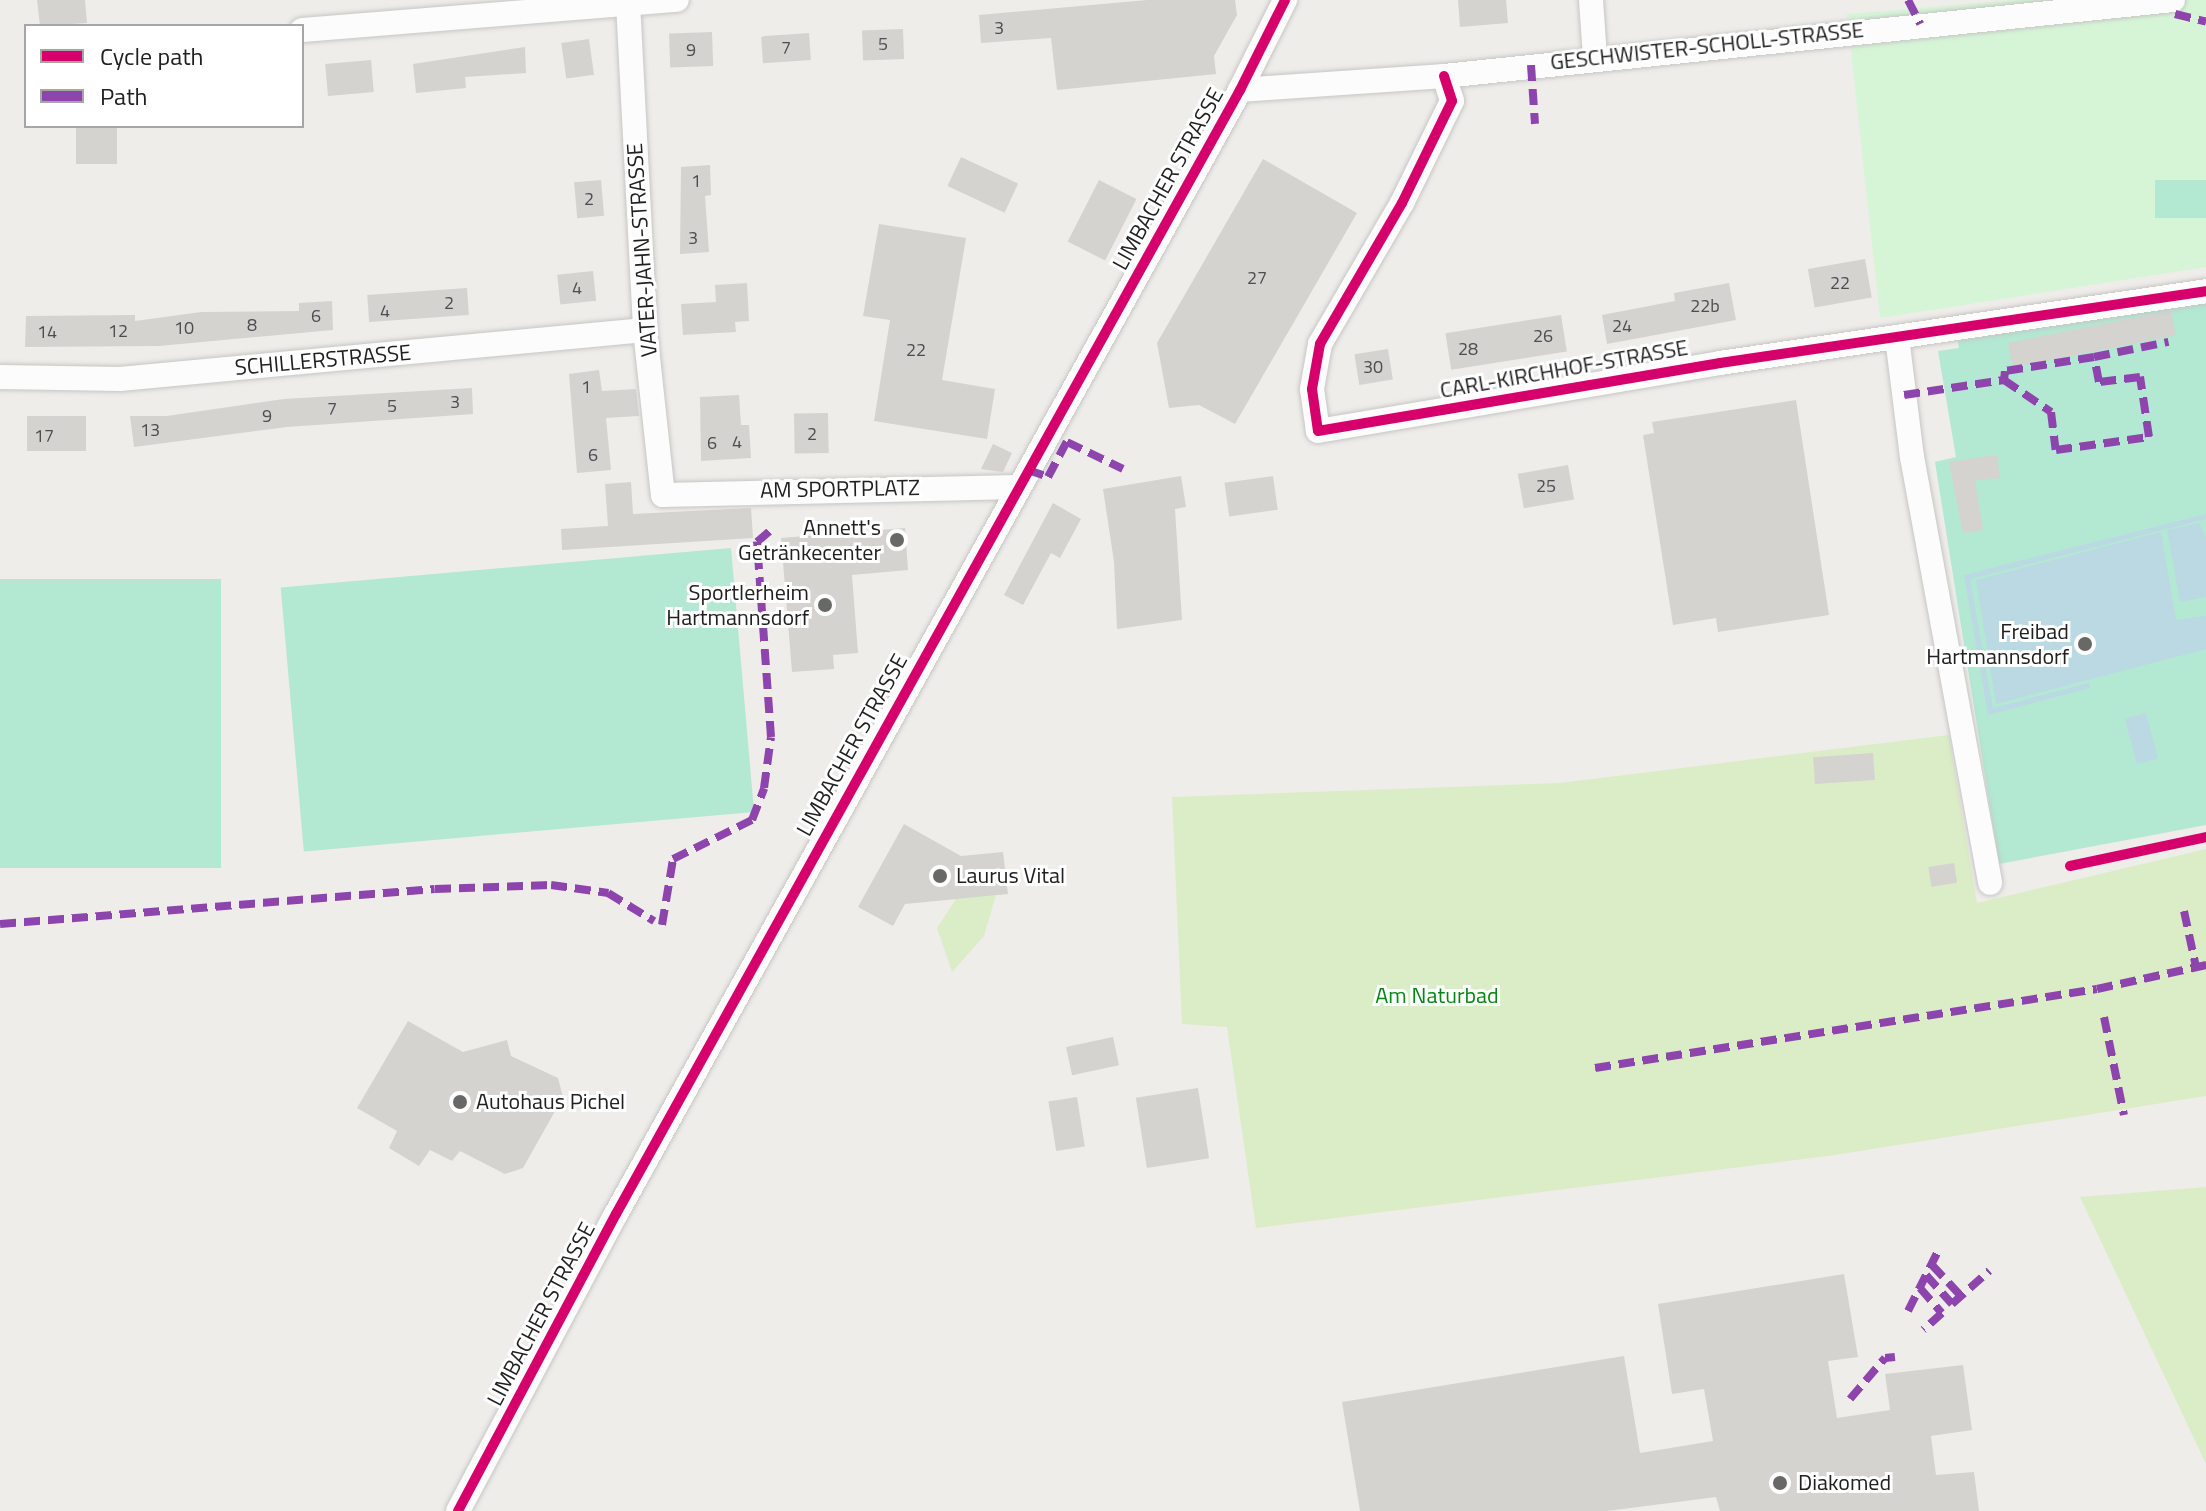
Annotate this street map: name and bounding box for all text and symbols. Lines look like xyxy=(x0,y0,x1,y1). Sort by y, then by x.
street label: GESCHWISTER-SCHOLL-STRASSE xyxy=(1549,16,1865,76)
house number: 3 xyxy=(994,17,1004,39)
legend xyxy=(24,24,304,128)
house number: 5 xyxy=(878,33,888,55)
house number: 7 xyxy=(781,37,791,59)
text: Cycle path xyxy=(100,38,203,74)
house number: 9 xyxy=(686,39,696,61)
text: Path xyxy=(100,78,147,114)
street label: LIMBACHER STRASSE xyxy=(1107,83,1229,275)
street label: VATER-JAHN-STRASSE xyxy=(621,142,663,358)
house number: 1 xyxy=(691,170,701,192)
house number: 2 xyxy=(584,188,594,210)
house number: 3 xyxy=(688,227,698,249)
house number: 27 xyxy=(1247,267,1267,289)
house number: 22 xyxy=(1830,272,1850,294)
house number: 4 xyxy=(572,277,582,299)
house number: 2 xyxy=(444,292,454,314)
house number: 22b xyxy=(1690,295,1720,317)
house number: 4 xyxy=(380,300,390,322)
house number: 6 xyxy=(311,305,321,327)
house number: 8 xyxy=(247,314,257,336)
house number: 24 xyxy=(1612,315,1632,337)
house number: 10 xyxy=(174,317,194,339)
house number: 12 xyxy=(108,320,128,342)
house number: 14 xyxy=(37,321,57,343)
house number: 26 xyxy=(1533,325,1553,347)
street label: CARL-KIRCHHOF-STRASSE xyxy=(1438,334,1690,404)
house number: 28 xyxy=(1458,338,1478,360)
street label: SCHILLERSTRASSE xyxy=(234,339,412,381)
house number: 22 xyxy=(906,339,926,361)
house number: 30 xyxy=(1363,356,1383,378)
house number: 1 xyxy=(581,376,591,398)
house number: 3 xyxy=(450,391,460,413)
house number: 5 xyxy=(387,395,397,417)
house number: 7 xyxy=(327,398,337,420)
house number: 9 xyxy=(262,405,272,427)
house number: 13 xyxy=(140,419,160,441)
house number: 2 xyxy=(807,423,817,445)
house number: 17 xyxy=(34,425,54,447)
house number: 4 xyxy=(732,431,742,453)
house number: 6 xyxy=(707,432,717,454)
house number: 6 xyxy=(588,444,598,466)
street label: AM SPORTPLATZ xyxy=(760,474,920,504)
house number: 25 xyxy=(1536,475,1556,497)
place label: Annett's Getränkecenter xyxy=(738,514,881,566)
marker: Annett's Getränkecenter xyxy=(888,531,906,549)
place label: Sportlerheim Hartmannsdorf xyxy=(666,579,809,630)
marker: Sportlerheim Hartmannsdorf xyxy=(816,596,834,614)
place label: Freibad Hartmannsdorf xyxy=(1926,618,2069,670)
marker: Freibad Hartmannsdorf xyxy=(2076,635,2094,653)
street label: LIMBACHER STRASSE xyxy=(791,649,913,841)
place label: Laurus Vital xyxy=(956,863,1065,889)
marker: Laurus Vital xyxy=(931,867,949,885)
park label: Am Naturbad xyxy=(1375,983,1499,1009)
place label: Autohaus Pichel xyxy=(476,1089,625,1115)
marker: Autohaus Pichel xyxy=(451,1093,469,1111)
street label: LIMBACHER STRASSE xyxy=(481,1218,601,1410)
place label: Diakomed xyxy=(1798,1470,1891,1496)
marker: Diakomed xyxy=(1769,1472,1791,1494)

